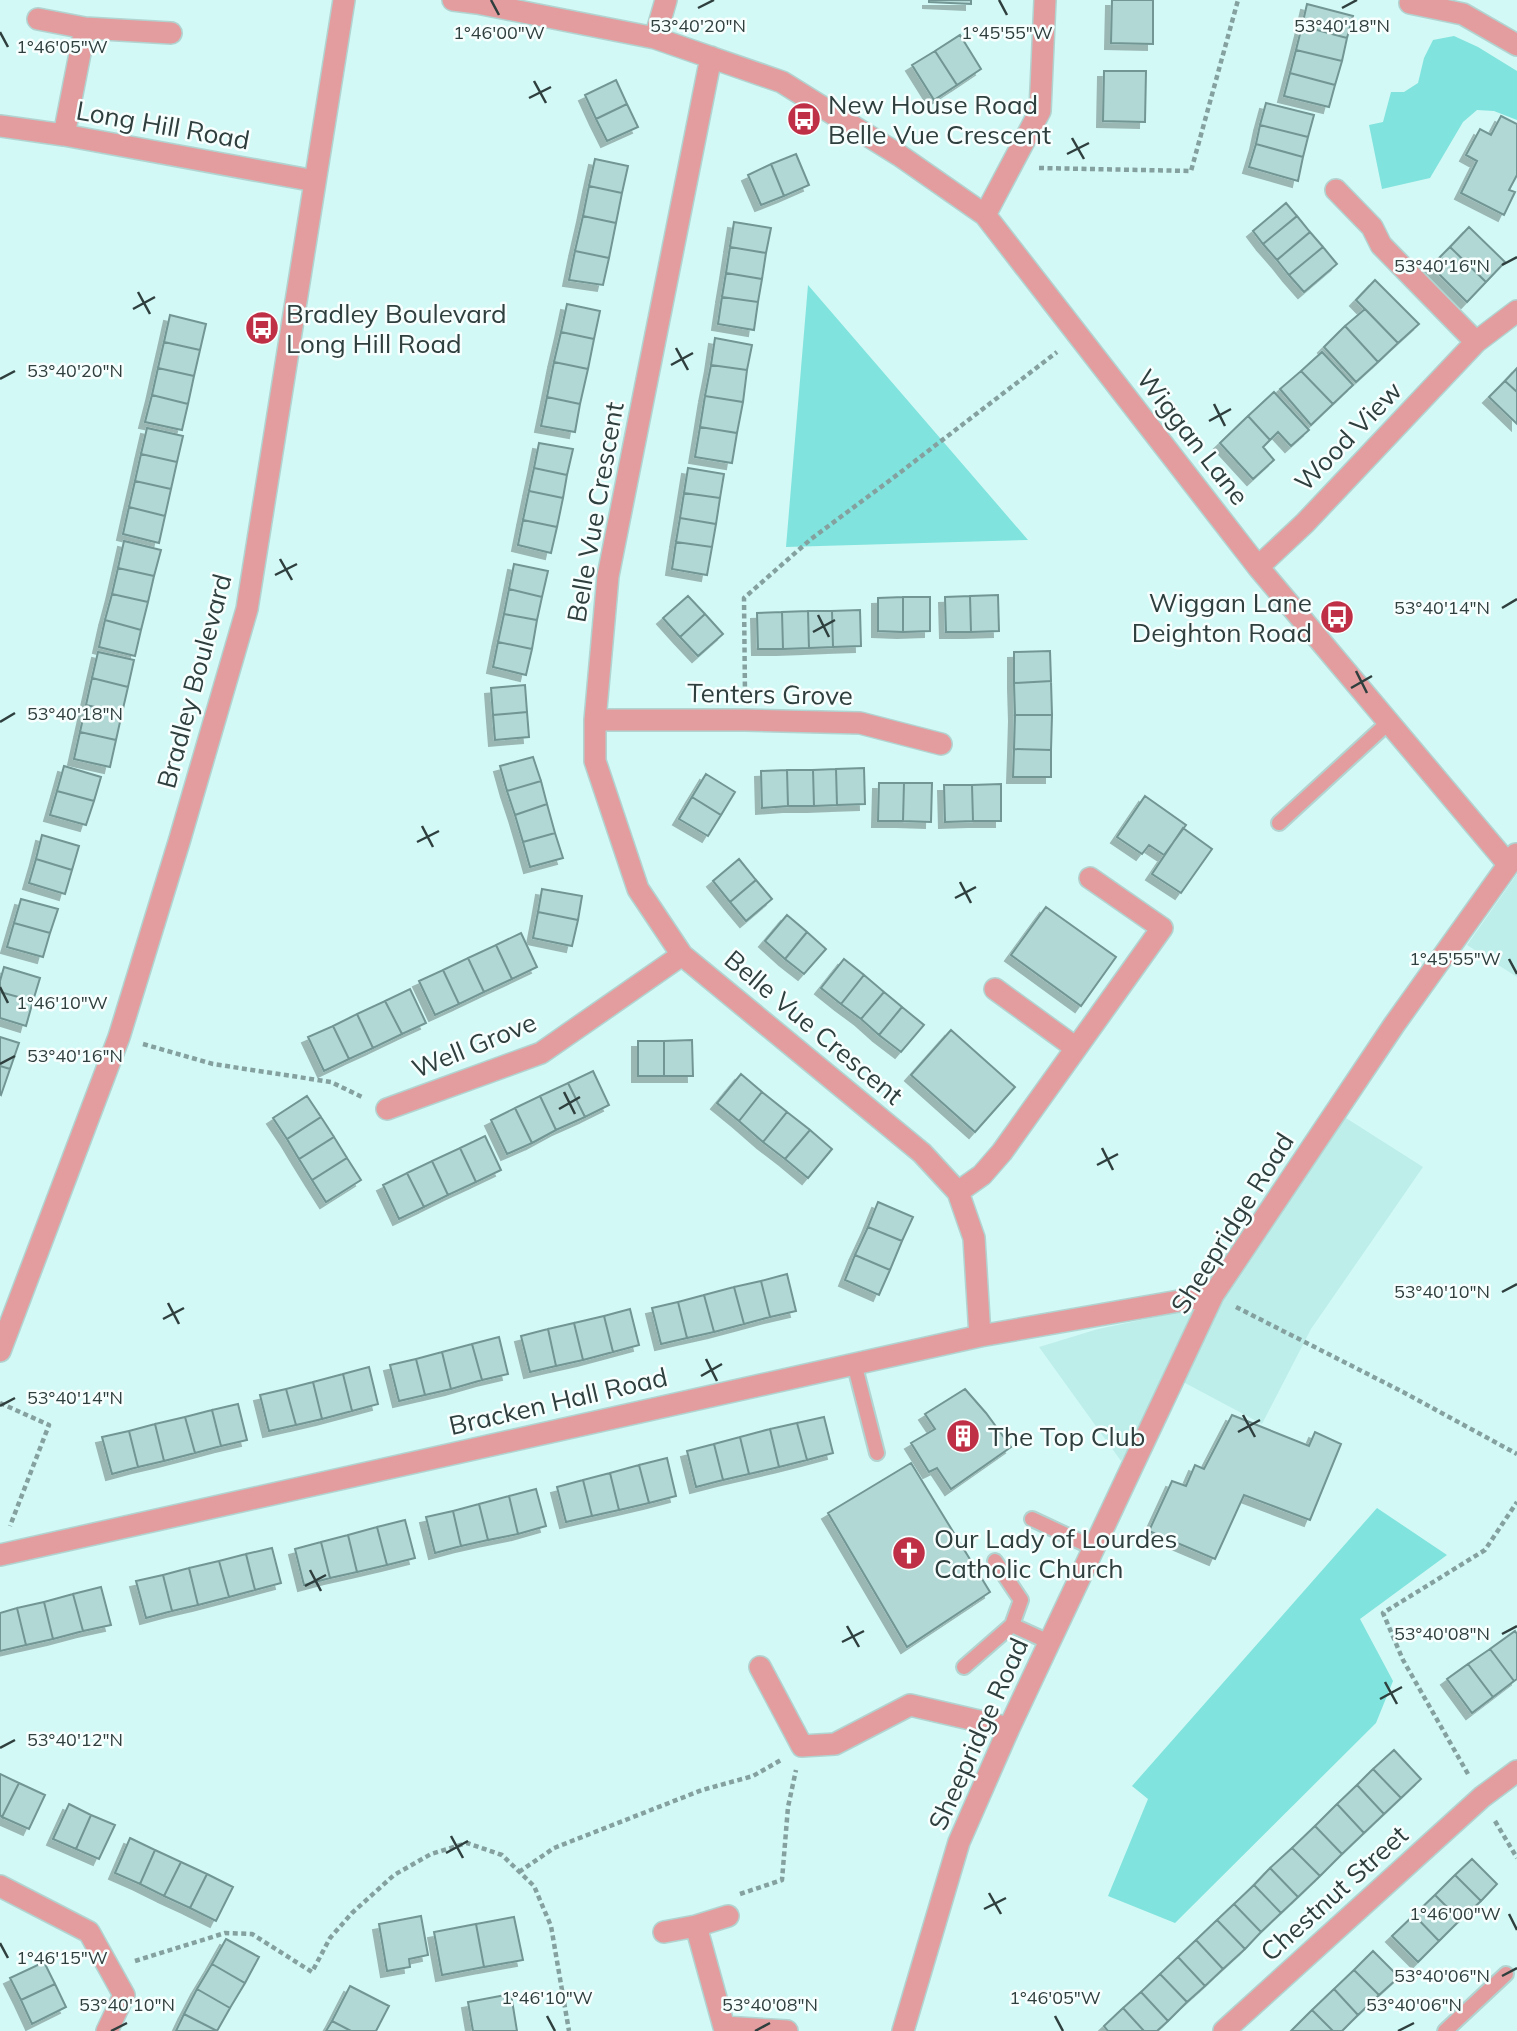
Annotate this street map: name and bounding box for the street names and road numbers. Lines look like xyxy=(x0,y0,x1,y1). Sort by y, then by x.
street label: Long Hill Road xyxy=(74,94,252,156)
street label: Wiggan Lane xyxy=(1130,363,1256,511)
street label: Wood View xyxy=(1287,374,1409,498)
street label: Belle Vue Crescent xyxy=(559,399,631,625)
street label: Bradley Boulevard xyxy=(150,570,238,792)
street label: Tenters Grove xyxy=(687,676,853,712)
street label: Belle Vue Crescent xyxy=(718,943,910,1111)
street label: Well Grove xyxy=(407,1005,541,1085)
street label: Sheepridge Road xyxy=(1163,1127,1301,1319)
street label: Bracken Hall Road xyxy=(446,1360,670,1442)
street label: Sheepridge Road xyxy=(921,1633,1035,1835)
street label: Chestnut Street xyxy=(1253,1818,1415,1968)

